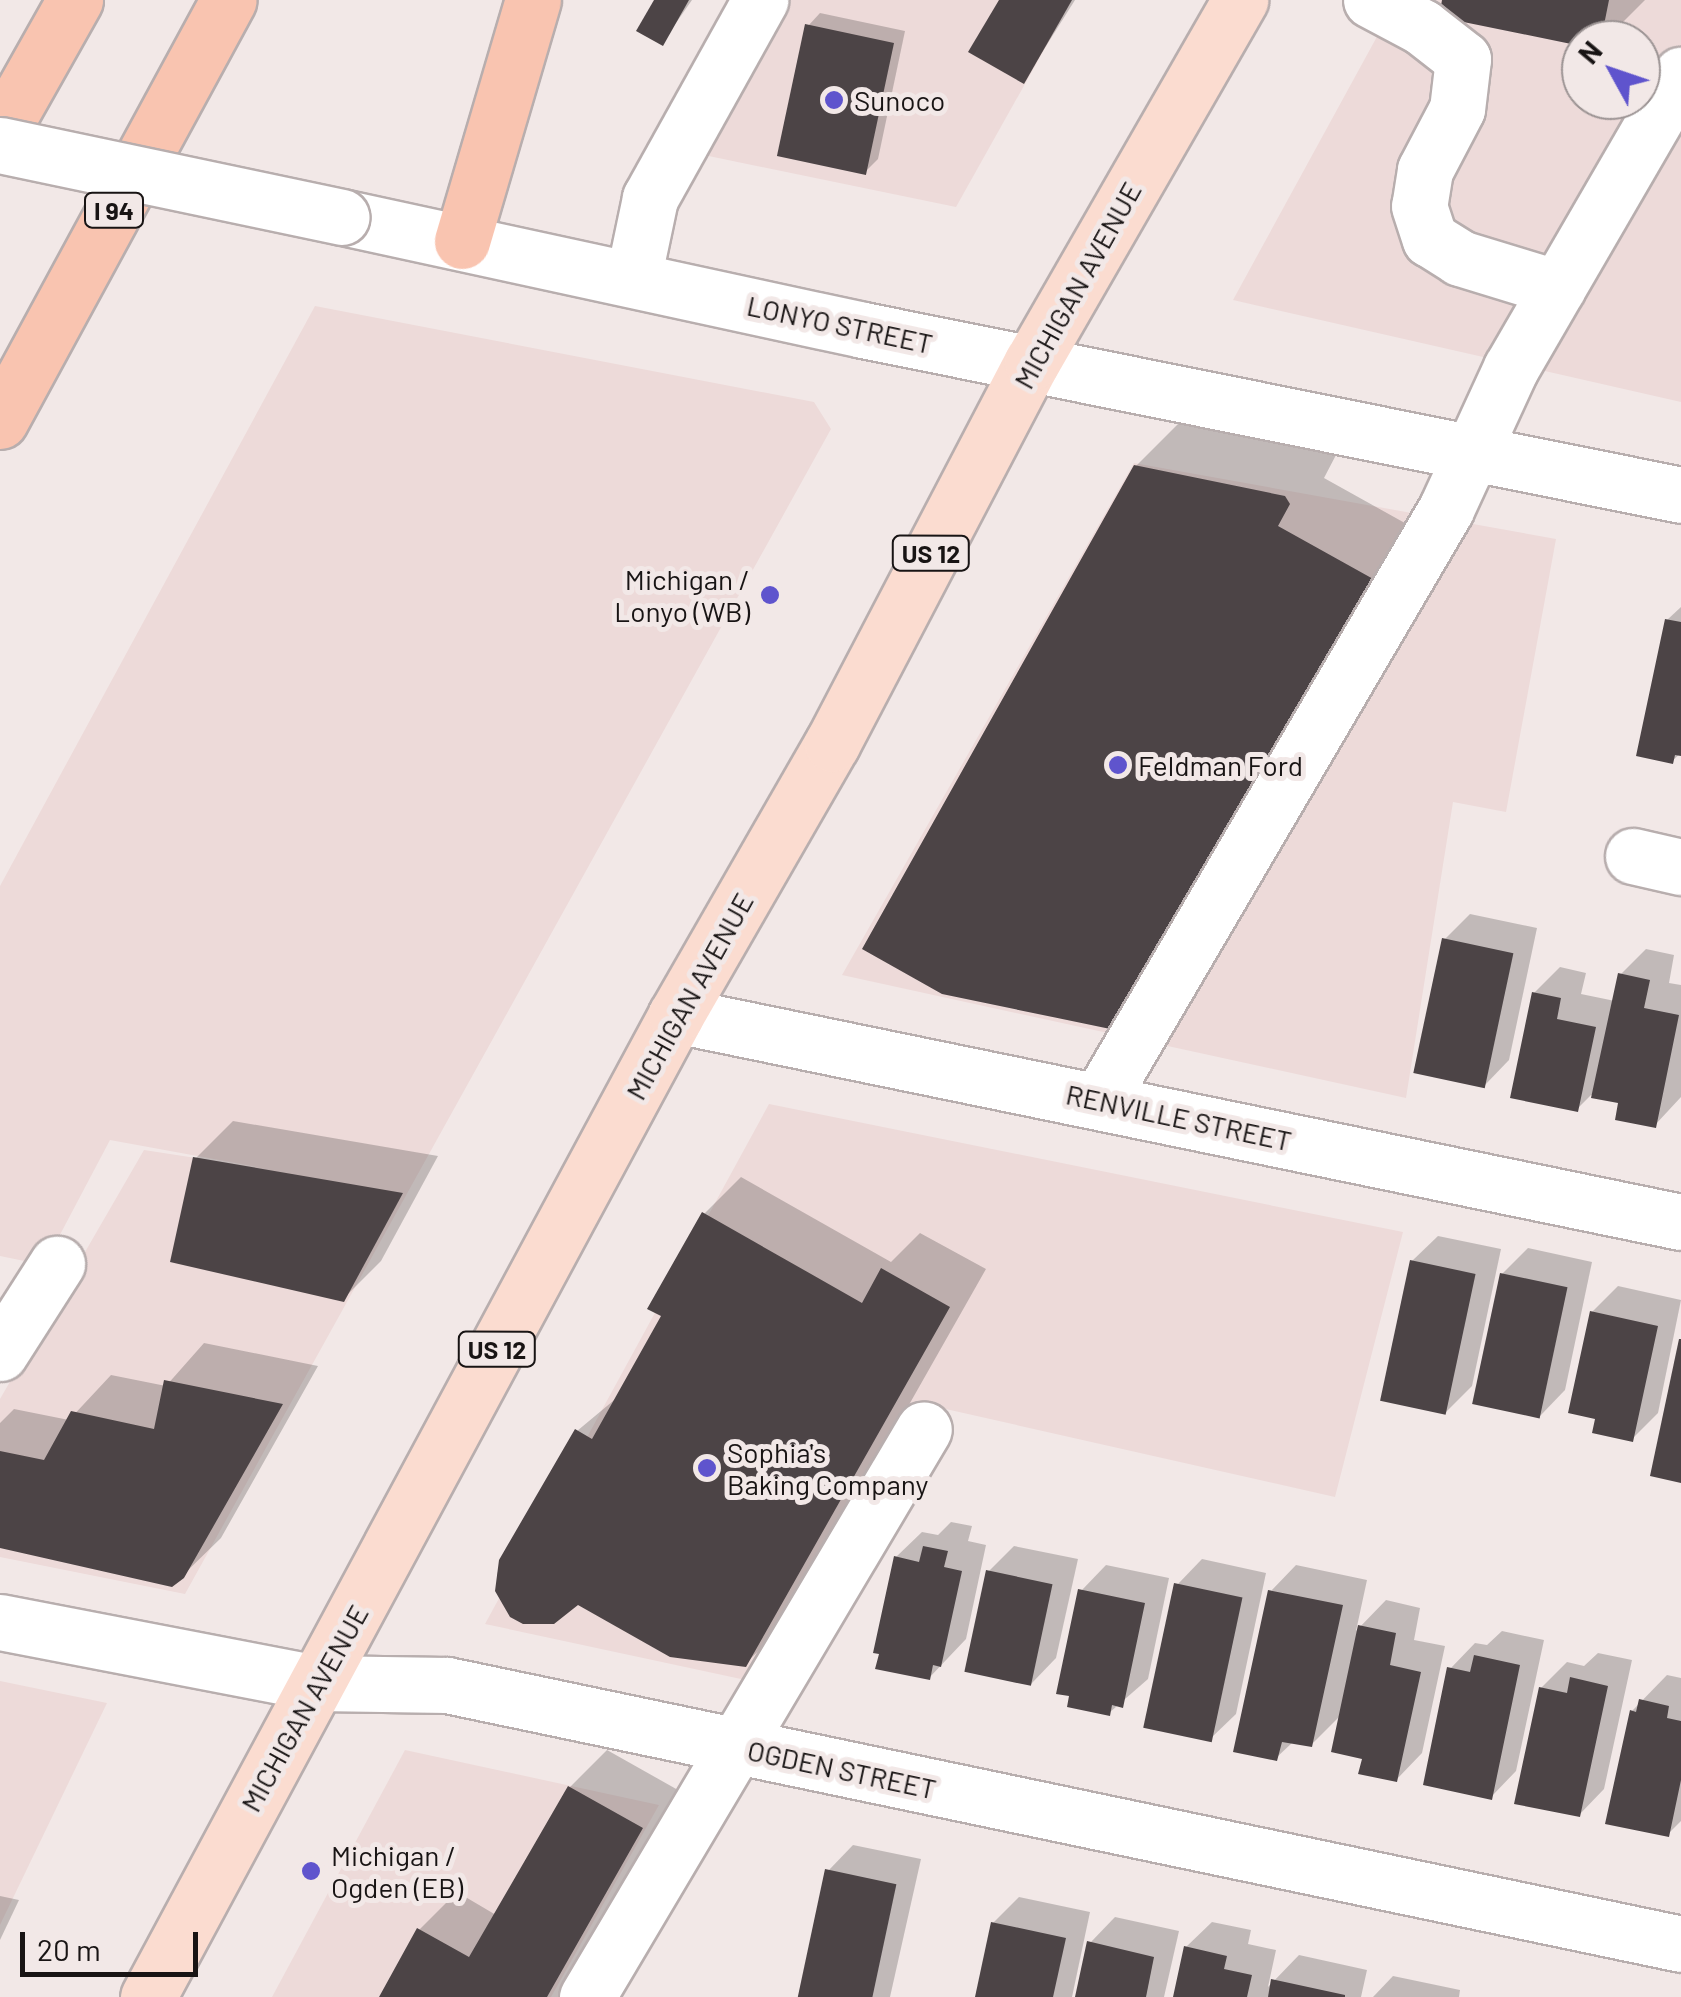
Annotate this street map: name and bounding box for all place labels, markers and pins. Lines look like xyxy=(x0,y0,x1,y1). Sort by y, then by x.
place label: Sunoco xyxy=(854,83,945,117)
marker: Sunoco xyxy=(823,89,845,111)
place label: Michigan / Lonyo (WB) xyxy=(614,562,750,628)
marker: Michigan / Lonyo (WB) xyxy=(759,584,781,606)
place label: Feldman Ford xyxy=(1138,748,1303,782)
marker: Feldman Ford xyxy=(1107,754,1129,776)
place label: Sophia's Baking Company xyxy=(727,1435,928,1501)
marker: Sophia's Baking Company xyxy=(696,1457,718,1479)
place label: Michigan / Ogden (EB) xyxy=(331,1838,463,1904)
marker: Michigan / Ogden (EB) xyxy=(300,1860,322,1882)

